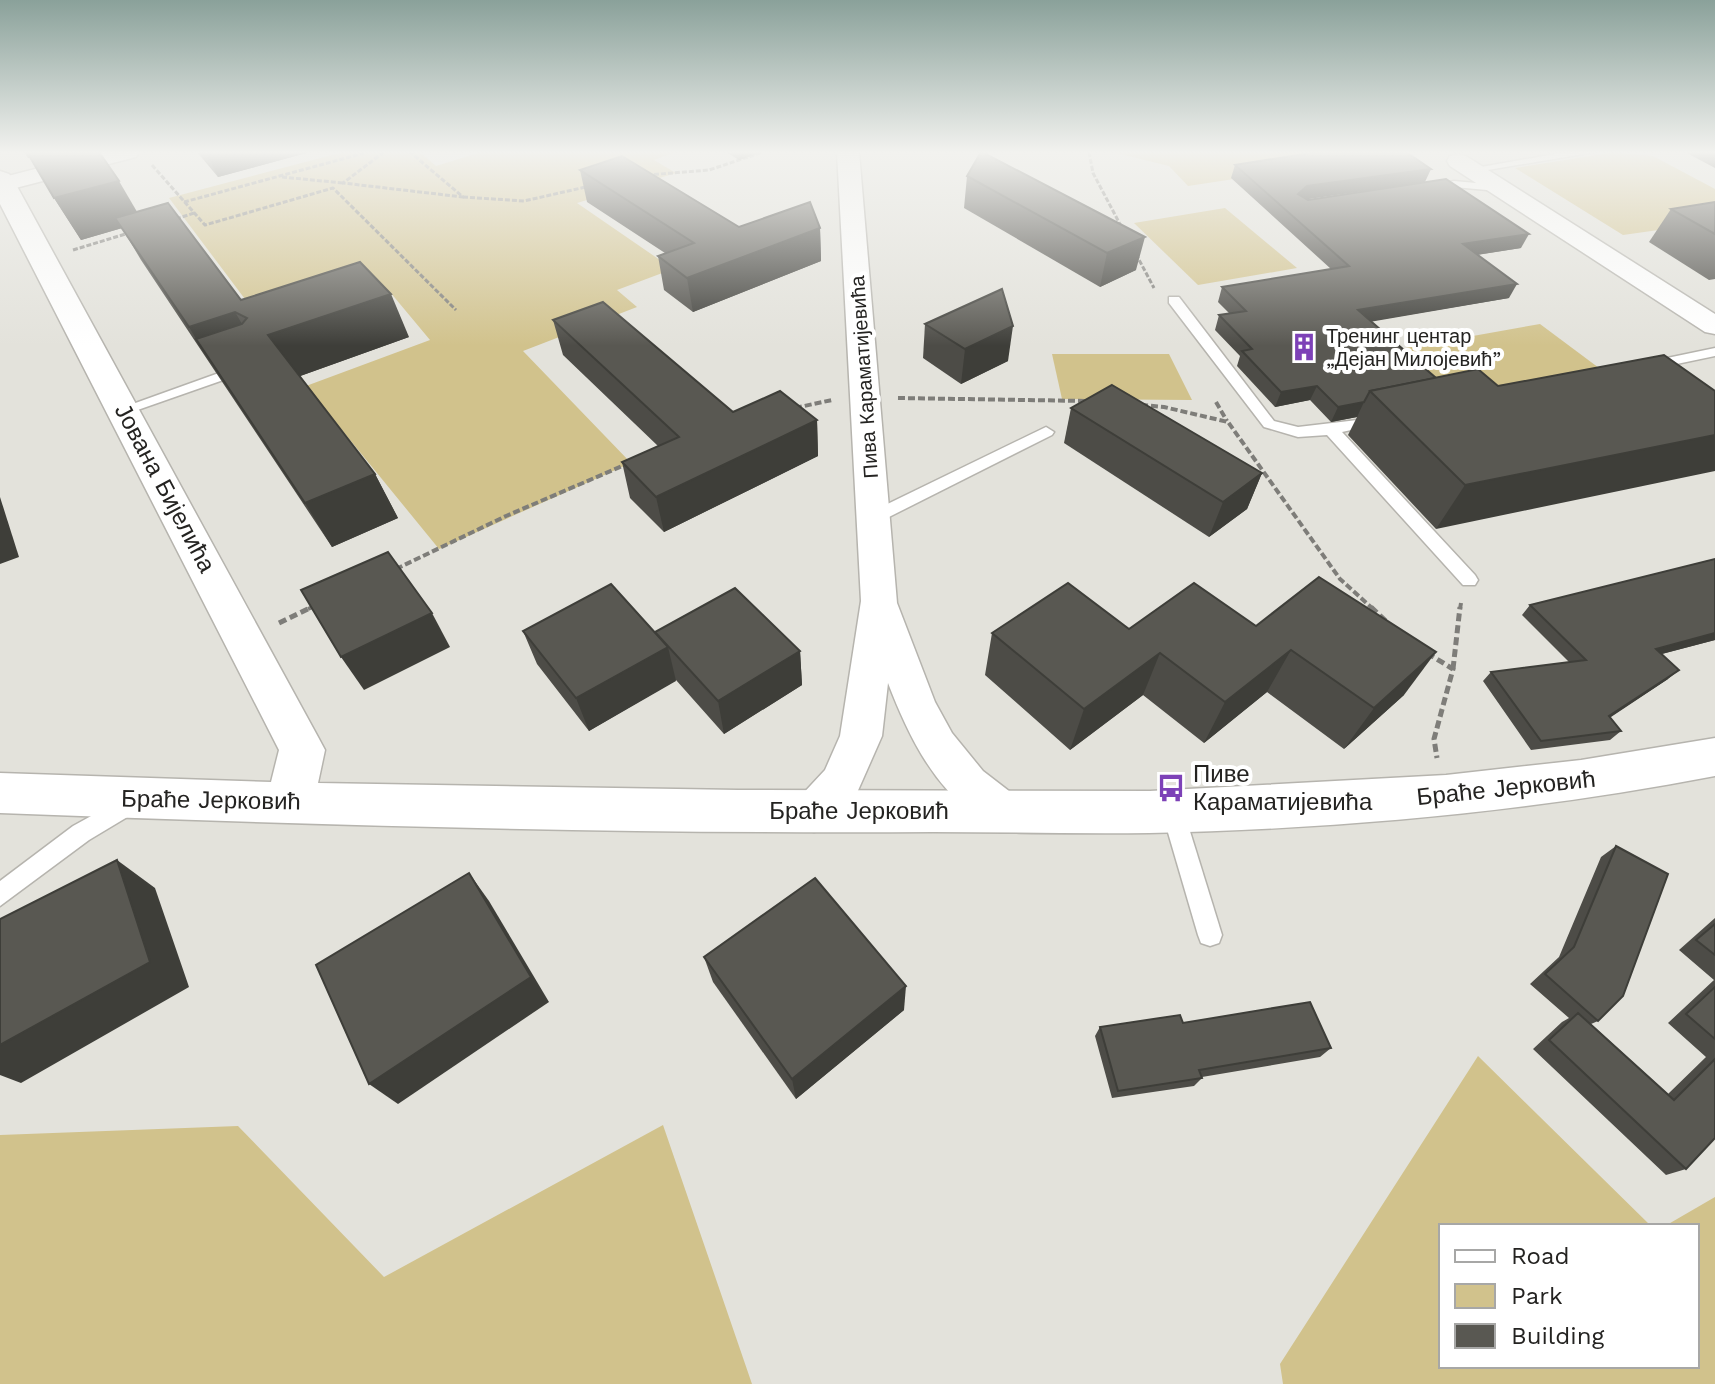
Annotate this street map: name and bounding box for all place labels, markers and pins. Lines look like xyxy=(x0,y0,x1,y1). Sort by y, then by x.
place label: Тренинг центар „Дејан Милојевић” xyxy=(1326,324,1501,371)
building icon: Тренинг центар „Дејан Милојевић” xyxy=(1289,332,1319,362)
place label: Пиве Караматијевића xyxy=(1193,760,1373,816)
bus stop icon: Пиве Караматијевића xyxy=(1156,773,1186,803)

